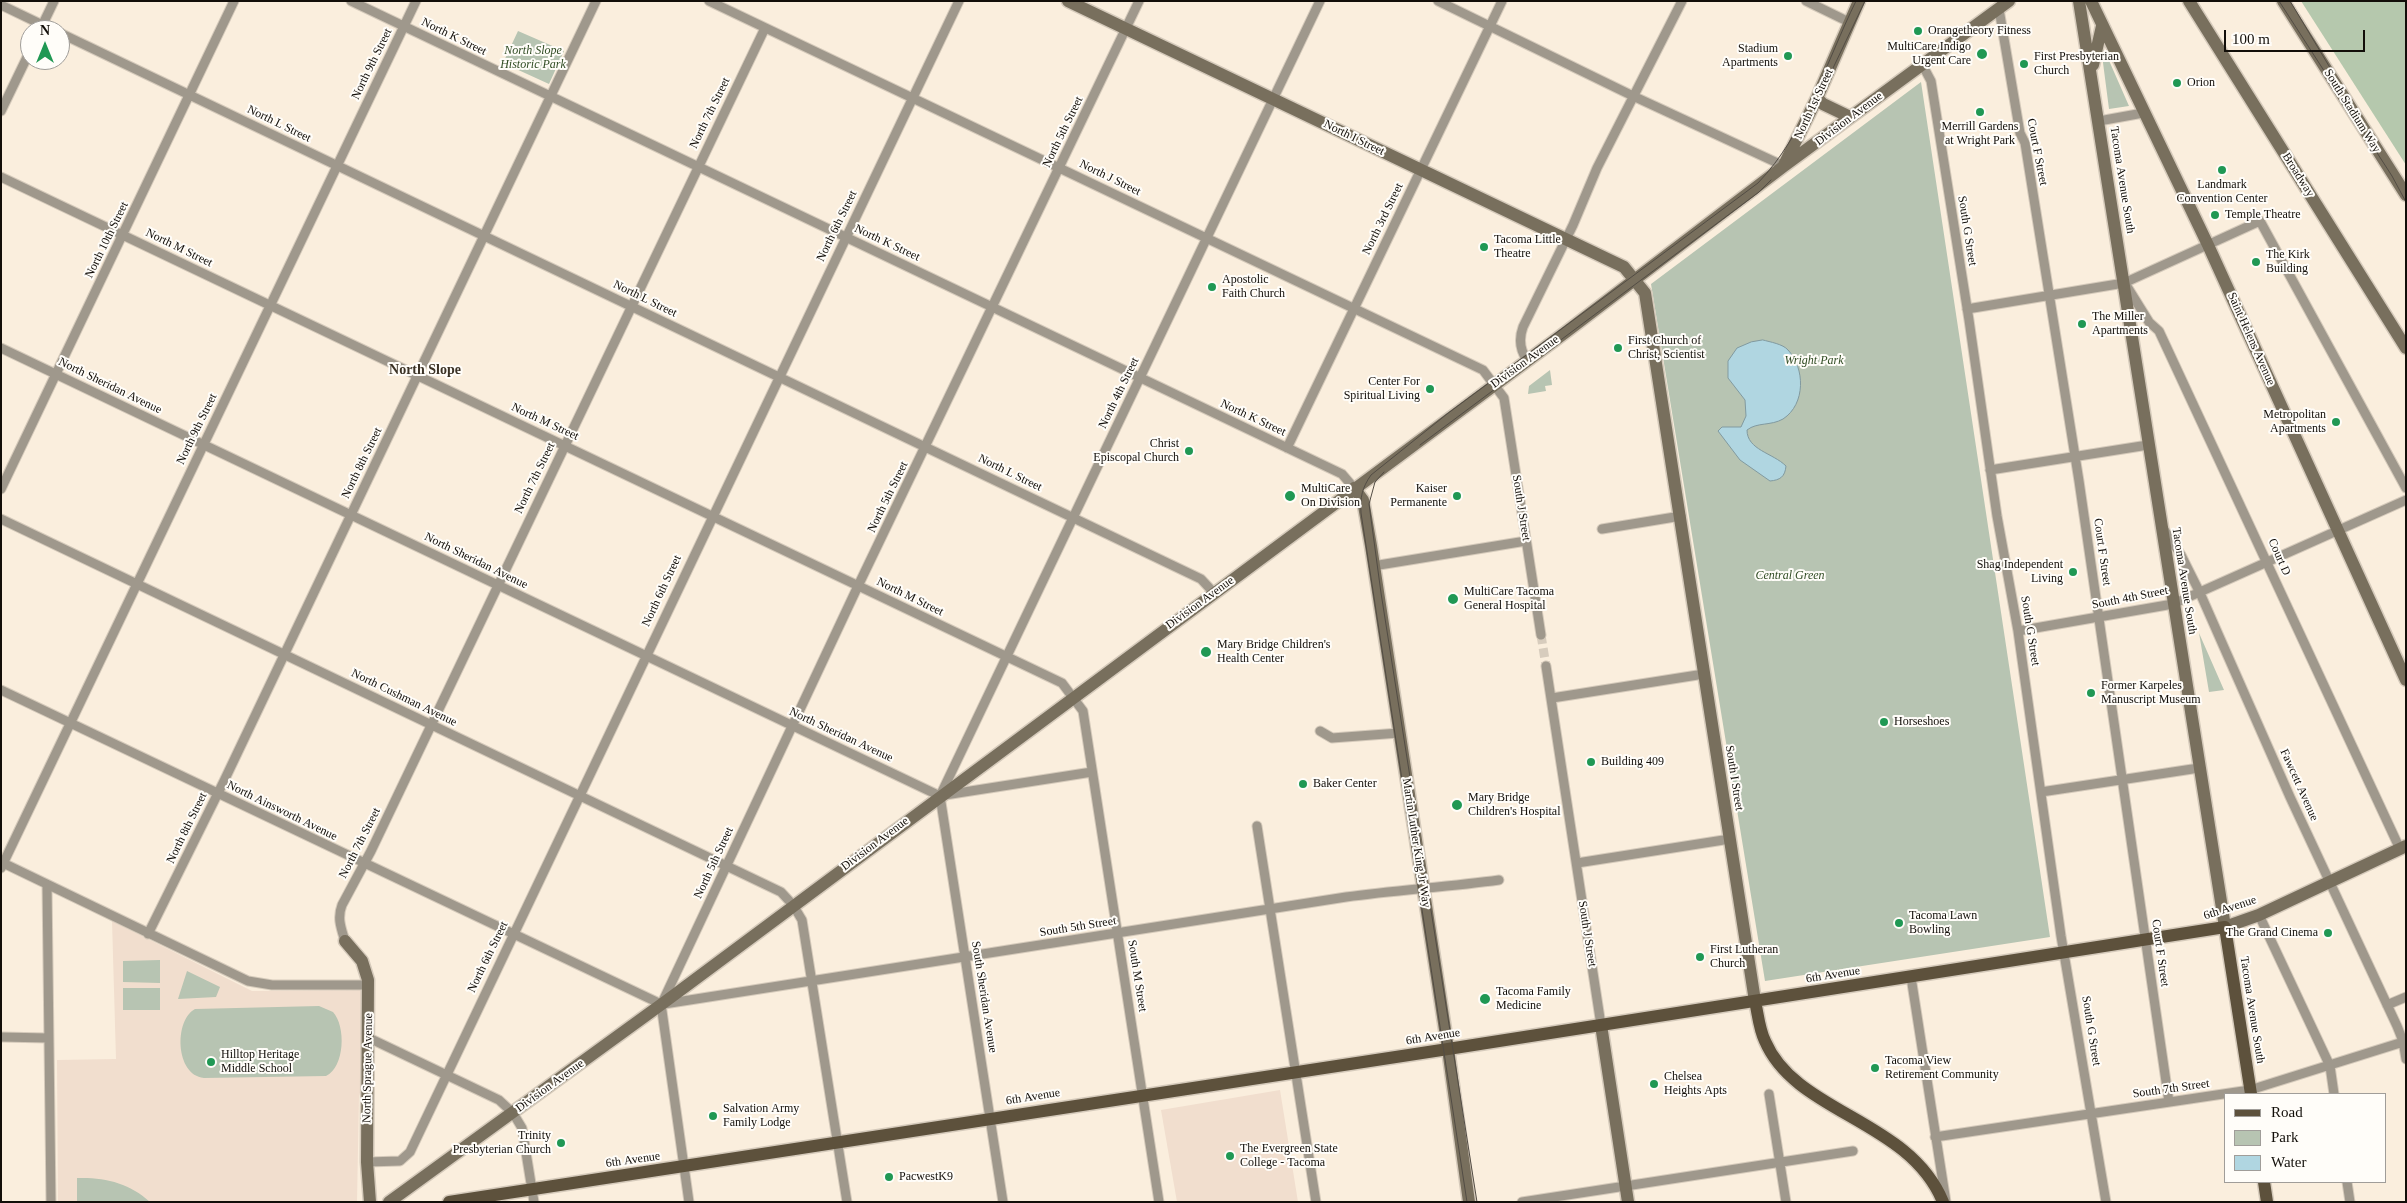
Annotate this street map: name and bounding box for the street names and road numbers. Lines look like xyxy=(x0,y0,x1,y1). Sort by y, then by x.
street label: North K Street xyxy=(419,15,489,59)
street label: North 9th Street xyxy=(349,26,395,102)
street label: North 1st Street xyxy=(1791,67,1837,141)
street label: South Stadium Way xyxy=(2321,67,2383,155)
street label: North 7th Street xyxy=(687,75,733,151)
street label: Division Avenue xyxy=(1812,89,1886,149)
street label: North 5th Street xyxy=(1040,94,1086,170)
street label: North L Street xyxy=(245,102,313,146)
street label: North I Street xyxy=(1321,117,1387,159)
street label: Court F Street xyxy=(2023,117,2051,187)
street label: Tacoma Avenue South xyxy=(2106,125,2138,235)
street label: Broadway xyxy=(2279,150,2317,200)
street label: North J Street xyxy=(1077,157,1143,199)
street label: North 3rd Street xyxy=(1359,181,1407,257)
street label: North 6th Street xyxy=(814,188,860,264)
street label: South G Street xyxy=(1954,195,1980,267)
street label: North 10th Street xyxy=(82,199,132,281)
street label: North K Street xyxy=(852,222,922,264)
street label: North M Street xyxy=(143,226,215,270)
street label: North L Street xyxy=(611,277,679,321)
street label: Saint Helens Avenue xyxy=(2224,290,2278,388)
street label: Division Avenue xyxy=(1488,332,1562,392)
street label: North Sheridan Avenue xyxy=(56,355,164,417)
street label: North 4th Street xyxy=(1096,355,1142,431)
street label: North 9th Street xyxy=(174,391,220,467)
street label: North K Street xyxy=(1218,397,1288,439)
street label: North M Street xyxy=(509,400,581,444)
street label: North 8th Street xyxy=(339,425,385,501)
street label: North 7th Street xyxy=(512,440,558,516)
street label: North L Street xyxy=(976,451,1044,495)
street label: North 5th Street xyxy=(865,459,911,535)
street label: South J Street xyxy=(1509,474,1533,542)
street label: Court F Street xyxy=(2090,517,2114,587)
street label: Tacoma Avenue South xyxy=(2168,526,2200,636)
street label: North Sheridan Avenue xyxy=(422,530,530,592)
street label: Court D xyxy=(2264,536,2294,578)
street label: North 6th Street xyxy=(639,553,685,629)
street label: Division Avenue xyxy=(1163,573,1237,633)
street label: North M Street xyxy=(874,575,946,619)
street label: South 4th Street xyxy=(2091,584,2169,612)
street label: South G Street xyxy=(2017,595,2043,667)
street label: North Cushman Avenue xyxy=(349,666,459,730)
street label: North Sheridan Avenue xyxy=(787,705,895,765)
street label: South I Street xyxy=(1722,744,1746,812)
street label: Fawcett Avenue xyxy=(2277,747,2321,823)
street label: Martin Luther King Jr Way xyxy=(1399,777,1433,909)
street label: North Ainsworth Avenue xyxy=(224,778,340,844)
street label: North 8th Street xyxy=(164,790,210,866)
street label: North 7th Street xyxy=(336,805,384,881)
street label: Division Avenue xyxy=(838,814,912,874)
street label: North 5th Street xyxy=(691,825,737,901)
street label: 6th Avenue xyxy=(2202,893,2258,923)
street label: South J Street xyxy=(1575,900,1599,968)
street label: South 5th Street xyxy=(1039,914,1117,940)
street label: Court F Street xyxy=(2148,918,2172,988)
street label: North 6th Street xyxy=(465,919,511,995)
street label: South M Street xyxy=(1124,939,1150,1013)
street label: South Sheridan Avenue xyxy=(968,940,1000,1054)
street label: Tacoma Avenue South xyxy=(2236,955,2268,1065)
street label: 6th Avenue xyxy=(1805,964,1861,986)
street label: South G Street xyxy=(2078,995,2104,1067)
street label: North Sprague Avenue xyxy=(360,1013,376,1123)
street label: 6th Avenue xyxy=(1405,1026,1461,1048)
street label: Division Avenue xyxy=(513,1056,587,1116)
street label: South 7th Street xyxy=(2132,1076,2210,1102)
street label: 6th Avenue xyxy=(1005,1086,1061,1108)
street label: 6th Avenue xyxy=(605,1149,661,1171)

